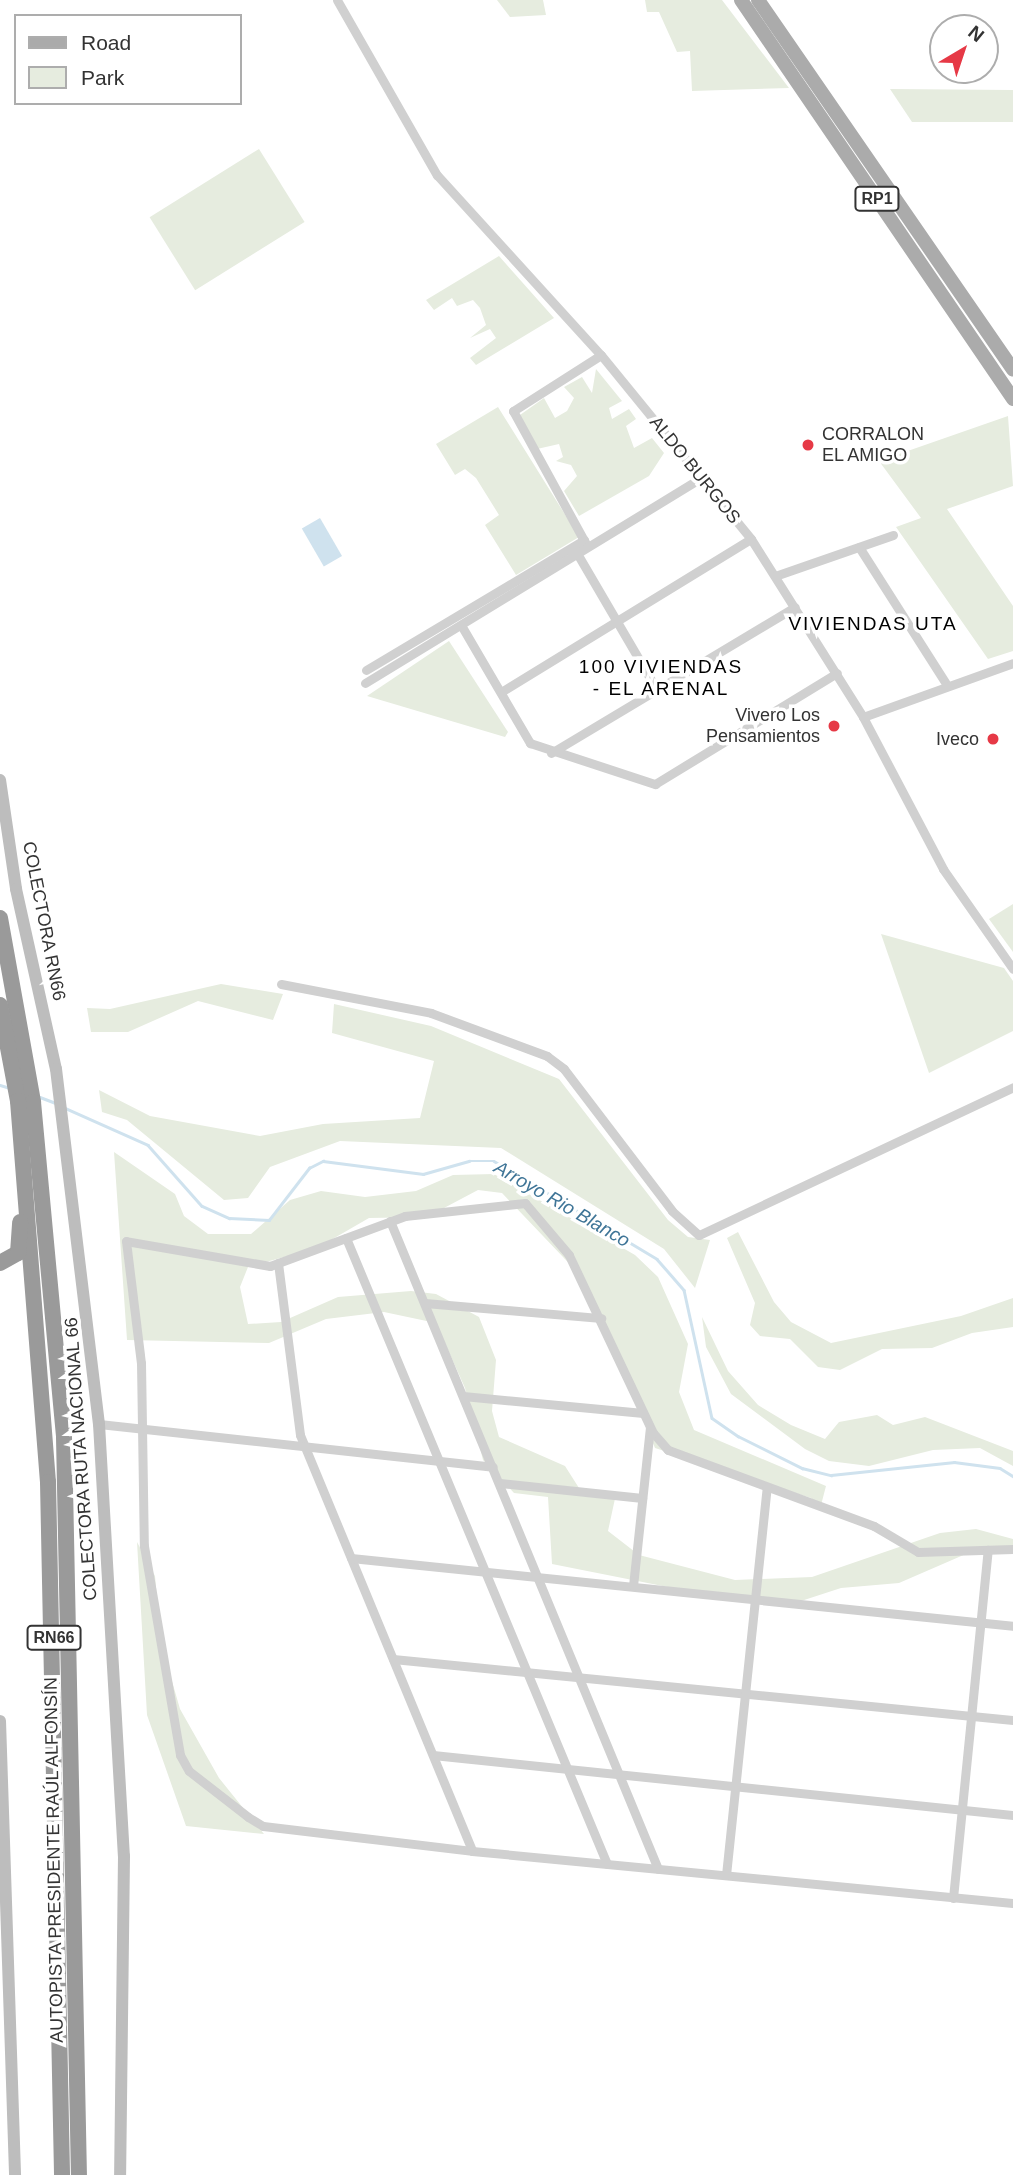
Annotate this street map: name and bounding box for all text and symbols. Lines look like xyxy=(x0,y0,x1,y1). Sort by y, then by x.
legend xyxy=(14,14,242,105)
north arrow xyxy=(929,14,999,84)
text: N xyxy=(964,21,988,46)
text: Road xyxy=(81,31,131,54)
text: Park xyxy=(81,66,124,89)
road number: RP1 xyxy=(854,186,900,211)
street label: ALDO BURGOS xyxy=(645,412,745,528)
place label: CORRALON EL AMIGO xyxy=(822,424,924,466)
marker: CORRALON EL AMIGO xyxy=(800,437,816,453)
district label: VIVIENDAS UTA xyxy=(790,613,956,635)
district label: 100 VIVIENDAS - EL ARENAL xyxy=(580,656,742,700)
place label: Vivero Los Pensamientos xyxy=(706,705,820,748)
marker: Vivero Los Pensamientos xyxy=(826,718,842,734)
place label: Iveco xyxy=(936,728,979,750)
marker: Iveco xyxy=(985,731,1001,747)
street label: COLECTORA RN66 xyxy=(18,839,70,1003)
water label: Arroyo Rio Blanco xyxy=(490,1156,634,1252)
street label: COLECTORA RUTA NACIONAL 66 xyxy=(60,1315,102,1603)
road number: RN66 xyxy=(26,1626,82,1650)
street label: AUTOPISTA PRESIDENTE RAÚL ALFONSÍN xyxy=(40,1676,68,2044)

